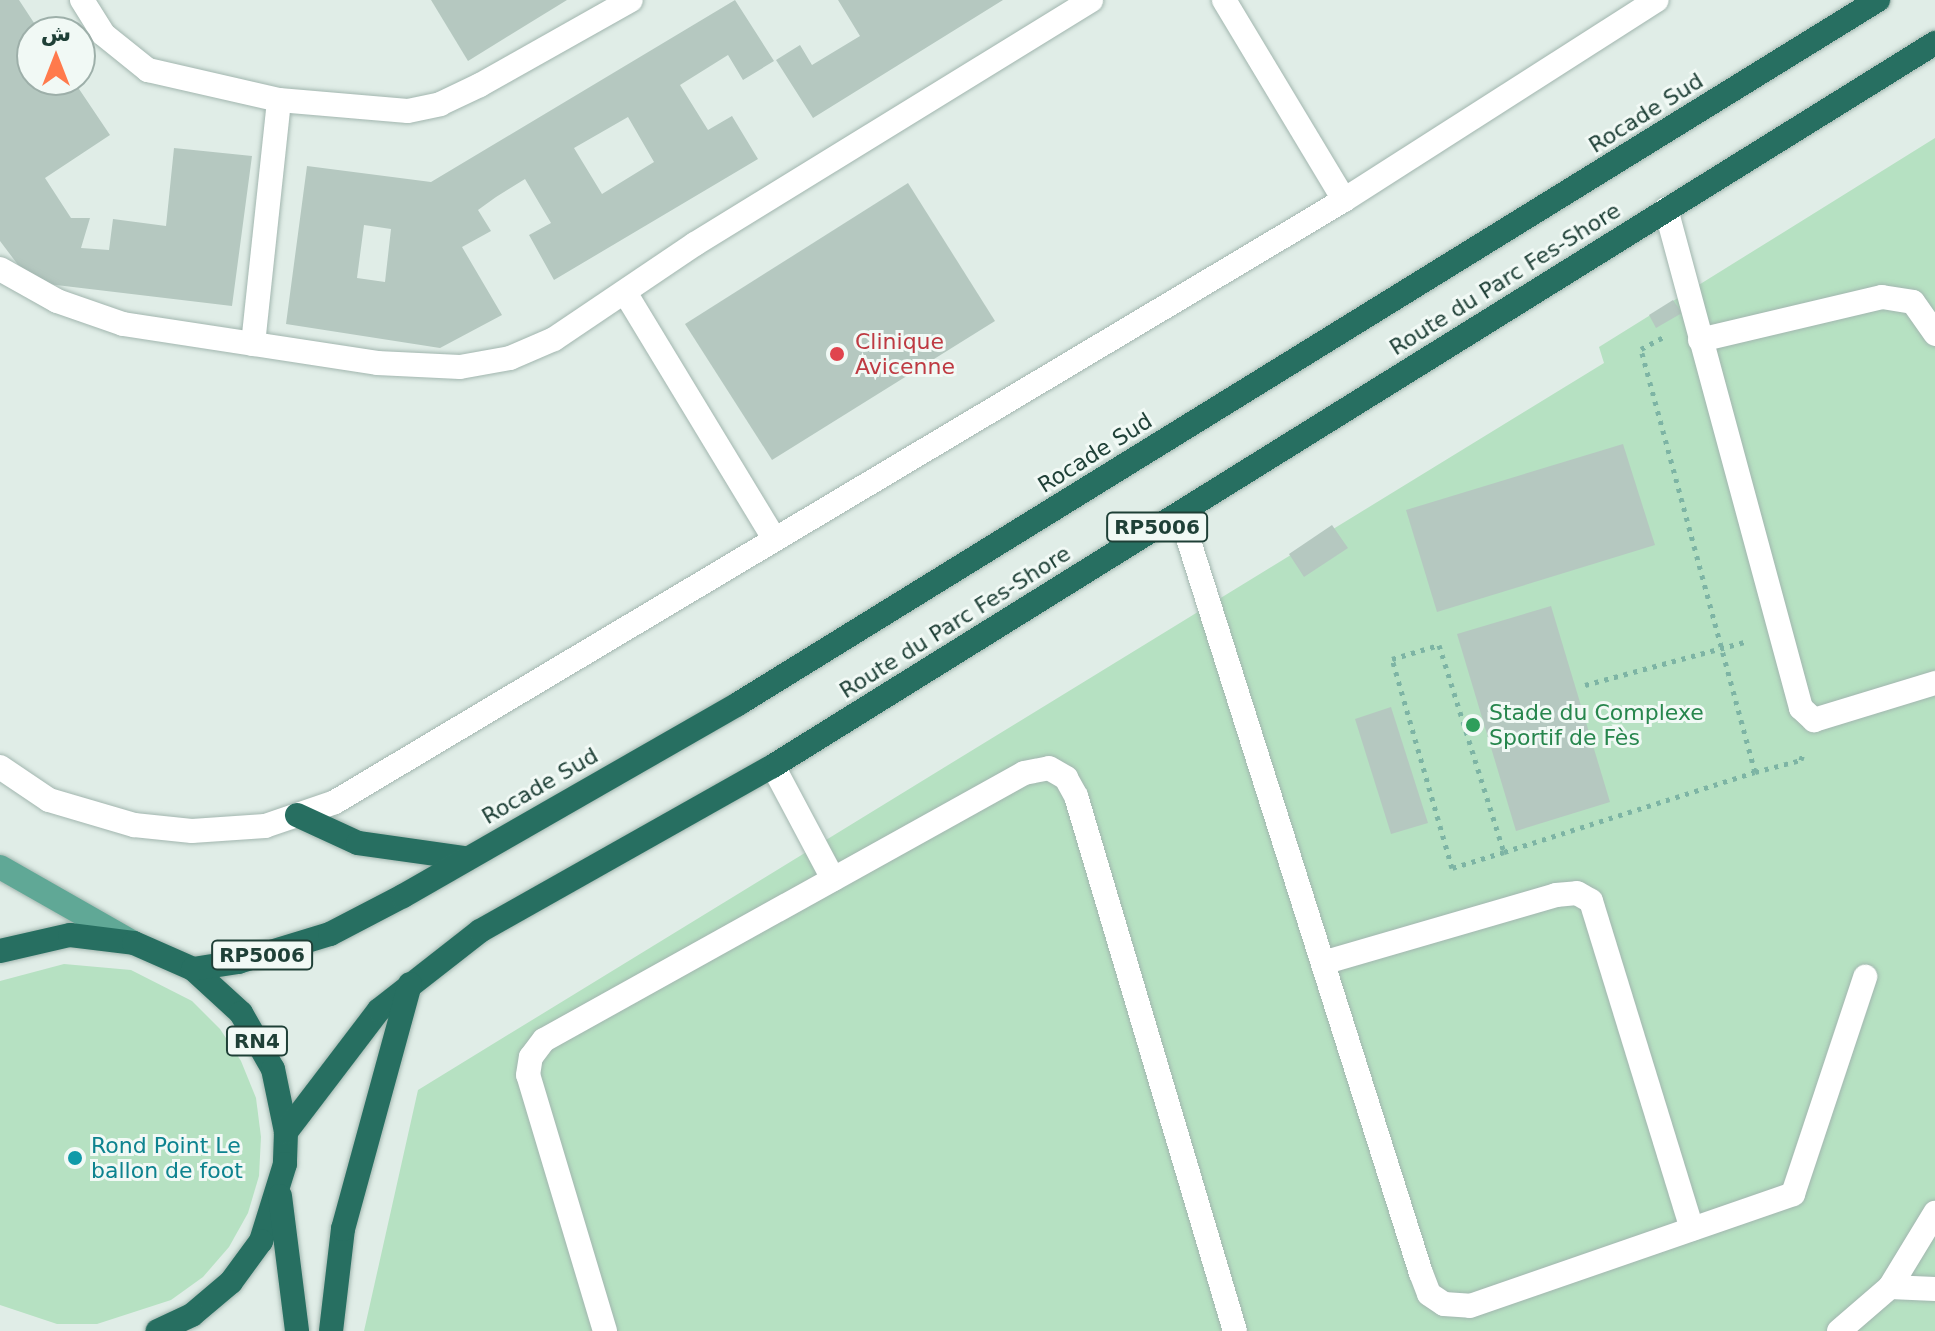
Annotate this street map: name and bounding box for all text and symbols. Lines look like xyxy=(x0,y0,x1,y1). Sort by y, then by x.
north arrow xyxy=(16,16,96,96)
text: ش xyxy=(41,21,71,46)
street label: Rocade Sud xyxy=(1584,67,1708,159)
street label: Route du Parc Fes-Shore xyxy=(1385,197,1625,361)
place label: Clinique Avicenne xyxy=(855,328,955,380)
marker: Clinique Avicenne xyxy=(826,343,848,365)
street label: Rocade Sud xyxy=(1033,407,1157,499)
road number: RP5006 xyxy=(1105,511,1209,543)
street label: Route du Parc Fes-Shore xyxy=(835,540,1075,704)
place label: Stade du Complexe Sportif de Fès xyxy=(1489,699,1704,750)
marker: Stade du Complexe Sportif de Fès xyxy=(1464,716,1482,734)
street label: Rocade Sud xyxy=(477,742,603,830)
road number: RP5006 xyxy=(210,939,314,971)
road number: RN4 xyxy=(225,1025,289,1057)
place label: Rond Point Le ballon de foot xyxy=(91,1132,243,1184)
marker: Rond Point Le ballon de foot xyxy=(66,1149,84,1167)

